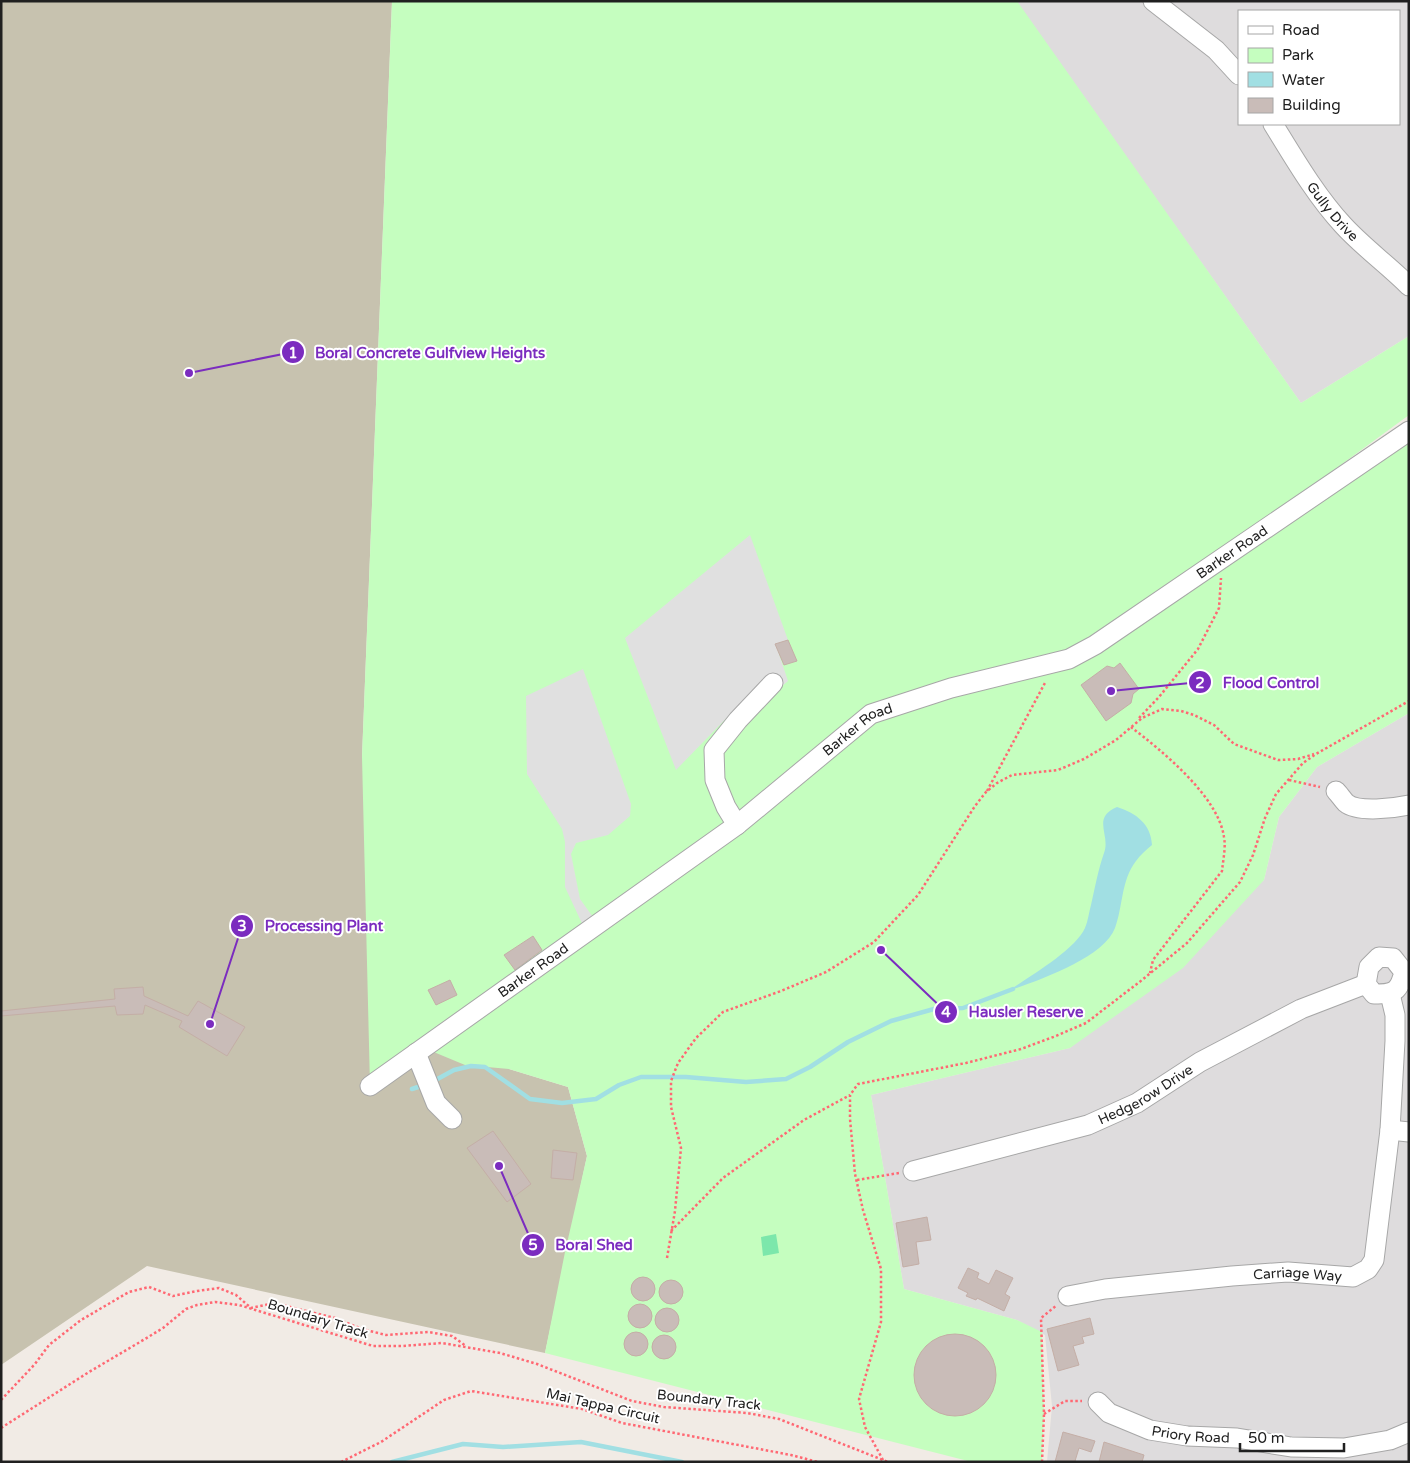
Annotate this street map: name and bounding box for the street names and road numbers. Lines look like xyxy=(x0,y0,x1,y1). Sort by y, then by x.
street label: Gully Drive xyxy=(1303,178,1362,245)
street label: Barker Road xyxy=(1193,522,1271,582)
street label: Barker Road xyxy=(819,699,895,759)
street label: Barker Road xyxy=(494,939,572,1001)
street label: Hedgerow Drive xyxy=(1095,1061,1196,1128)
street label: Carriage Way xyxy=(1252,1263,1343,1285)
street label: Boundary Track xyxy=(266,1296,371,1343)
street label: Mai Tappa Circuit xyxy=(544,1385,662,1427)
street label: Boundary Track xyxy=(656,1386,762,1414)
street label: Priory Road xyxy=(1150,1422,1230,1446)

